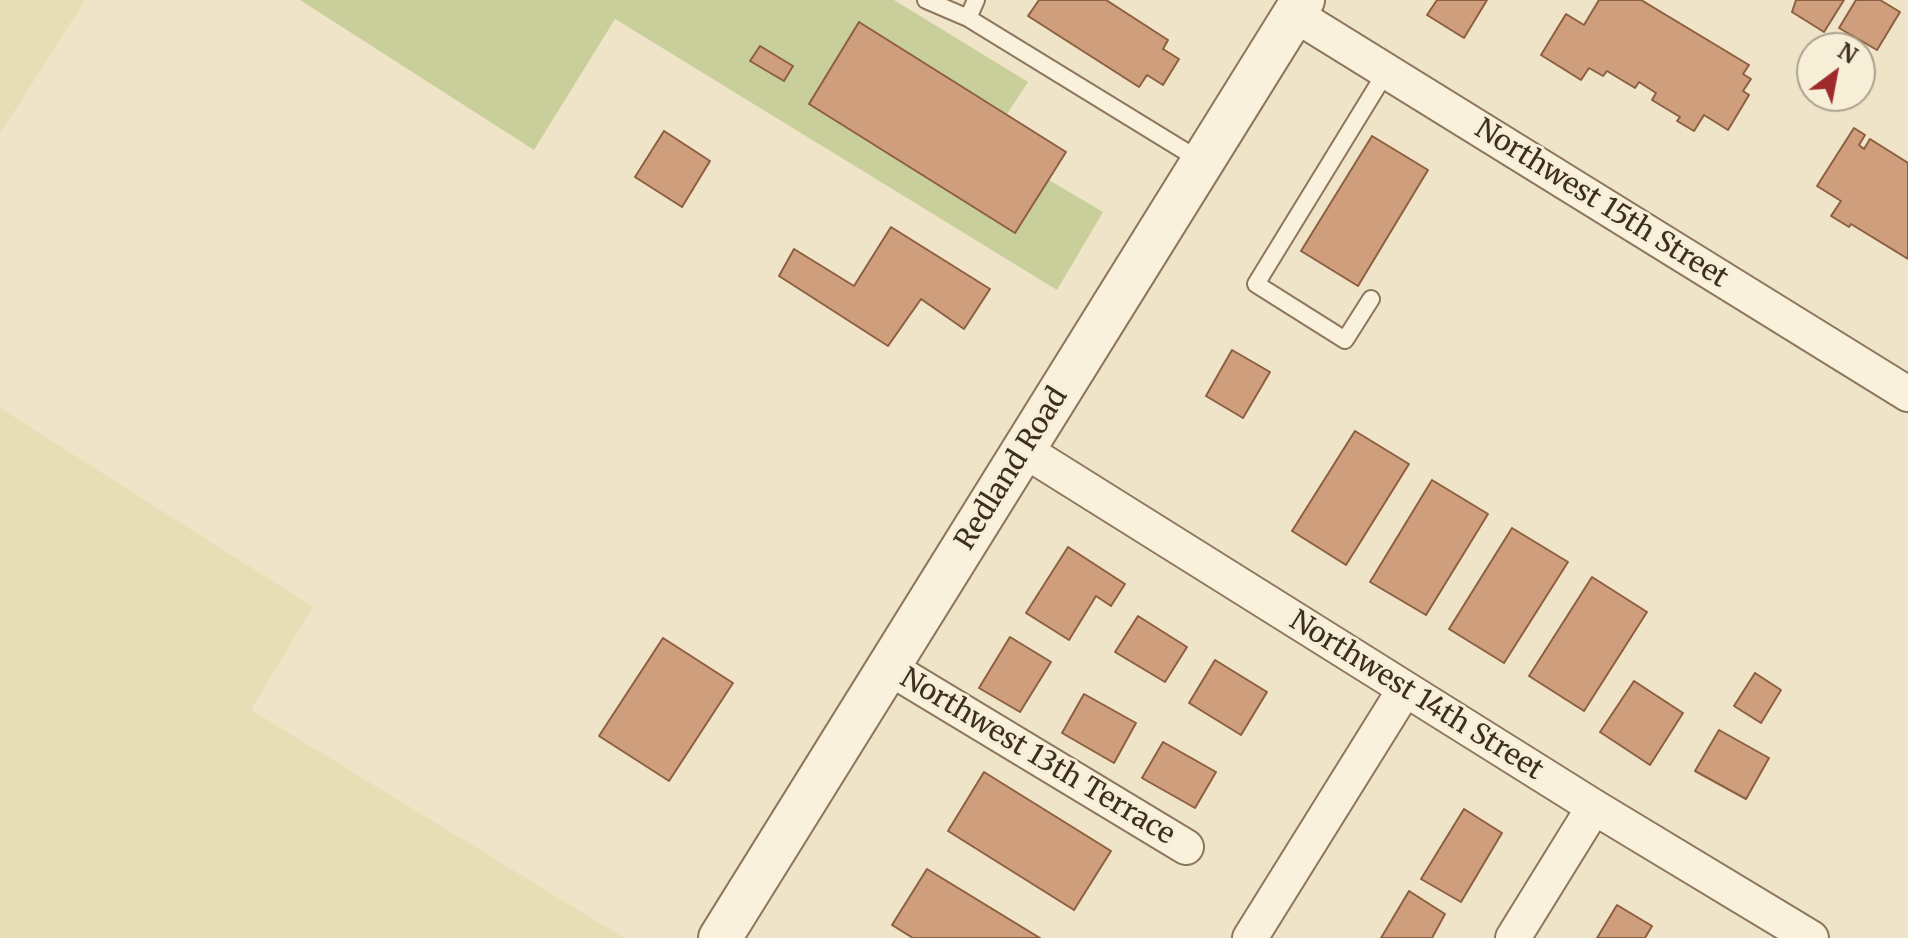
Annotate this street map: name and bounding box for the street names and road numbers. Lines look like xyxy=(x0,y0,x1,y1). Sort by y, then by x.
street label: Northwest 15th Street xyxy=(1468,112,1734,296)
street label: Redland Road xyxy=(949,382,1075,556)
street label: Northwest 14th Street xyxy=(1283,604,1549,788)
street label: Northwest 13th Terrace xyxy=(894,662,1180,852)

